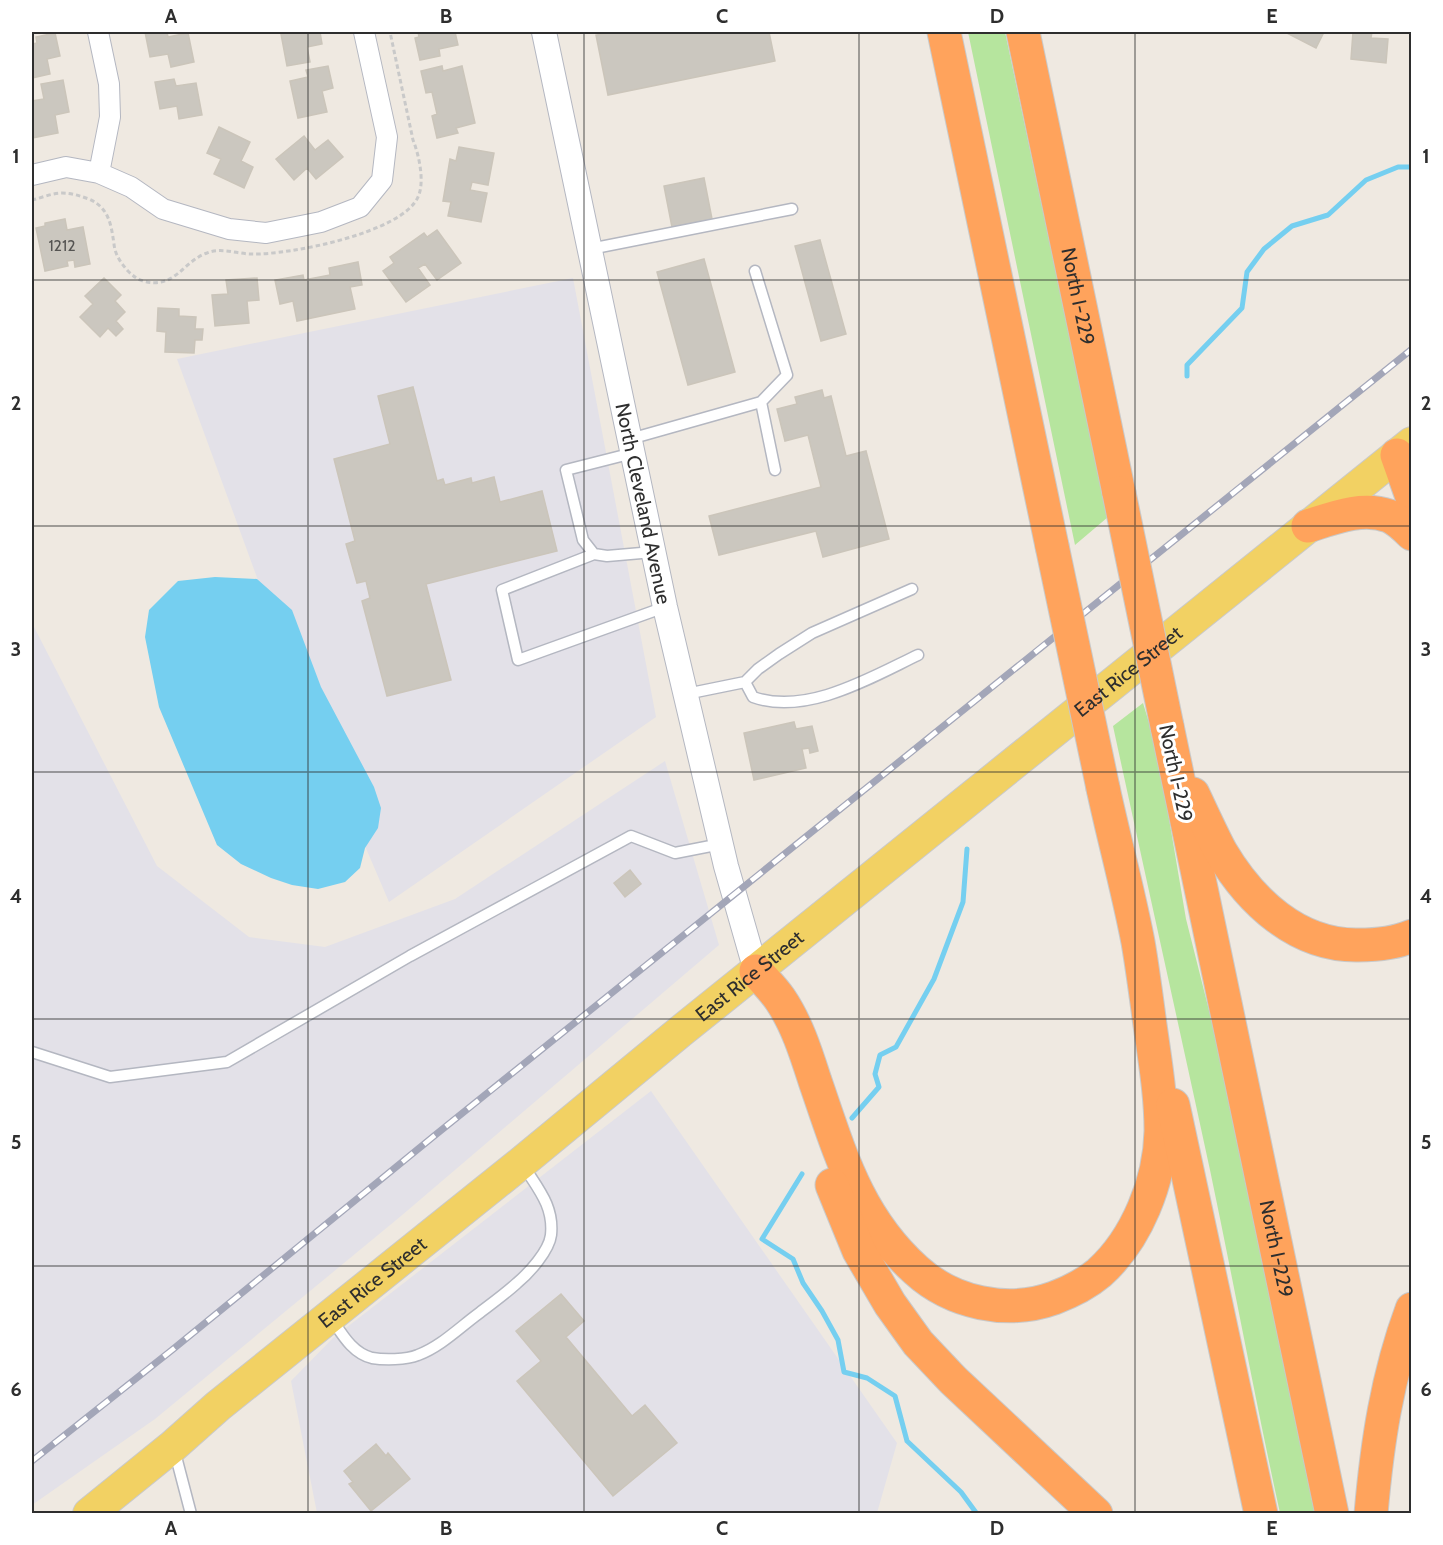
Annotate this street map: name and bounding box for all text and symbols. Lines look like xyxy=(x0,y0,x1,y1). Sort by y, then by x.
text: A xyxy=(165,4,178,28)
text: B xyxy=(440,4,452,28)
text: C xyxy=(716,4,728,28)
text: D xyxy=(990,4,1004,28)
text: E xyxy=(1266,4,1278,28)
text: 1 xyxy=(12,144,20,168)
text: 1 xyxy=(1422,144,1430,168)
house number: 1212 xyxy=(48,236,76,255)
street label: North I-229 xyxy=(1056,246,1100,347)
text: 2 xyxy=(11,391,21,415)
text: 2 xyxy=(1421,391,1431,415)
street label: North Cleveland Avenue xyxy=(610,401,676,606)
street label: East Rice Street xyxy=(1069,621,1187,722)
text: 3 xyxy=(11,637,21,661)
text: 3 xyxy=(1421,637,1431,661)
street label: North I-229 xyxy=(1154,722,1198,824)
text: 4 xyxy=(10,884,22,908)
text: 4 xyxy=(1420,884,1432,908)
street label: East Rice Street xyxy=(691,925,808,1026)
text: 5 xyxy=(11,1130,21,1154)
text: 5 xyxy=(1421,1130,1431,1154)
street label: North I-229 xyxy=(1255,1198,1298,1299)
street label: East Rice Street xyxy=(313,1232,431,1333)
text: 6 xyxy=(10,1377,22,1401)
text: 6 xyxy=(1420,1377,1432,1401)
text: A xyxy=(165,1516,178,1540)
text: B xyxy=(440,1516,452,1540)
text: C xyxy=(716,1516,728,1540)
text: D xyxy=(990,1516,1004,1540)
text: E xyxy=(1266,1516,1278,1540)

